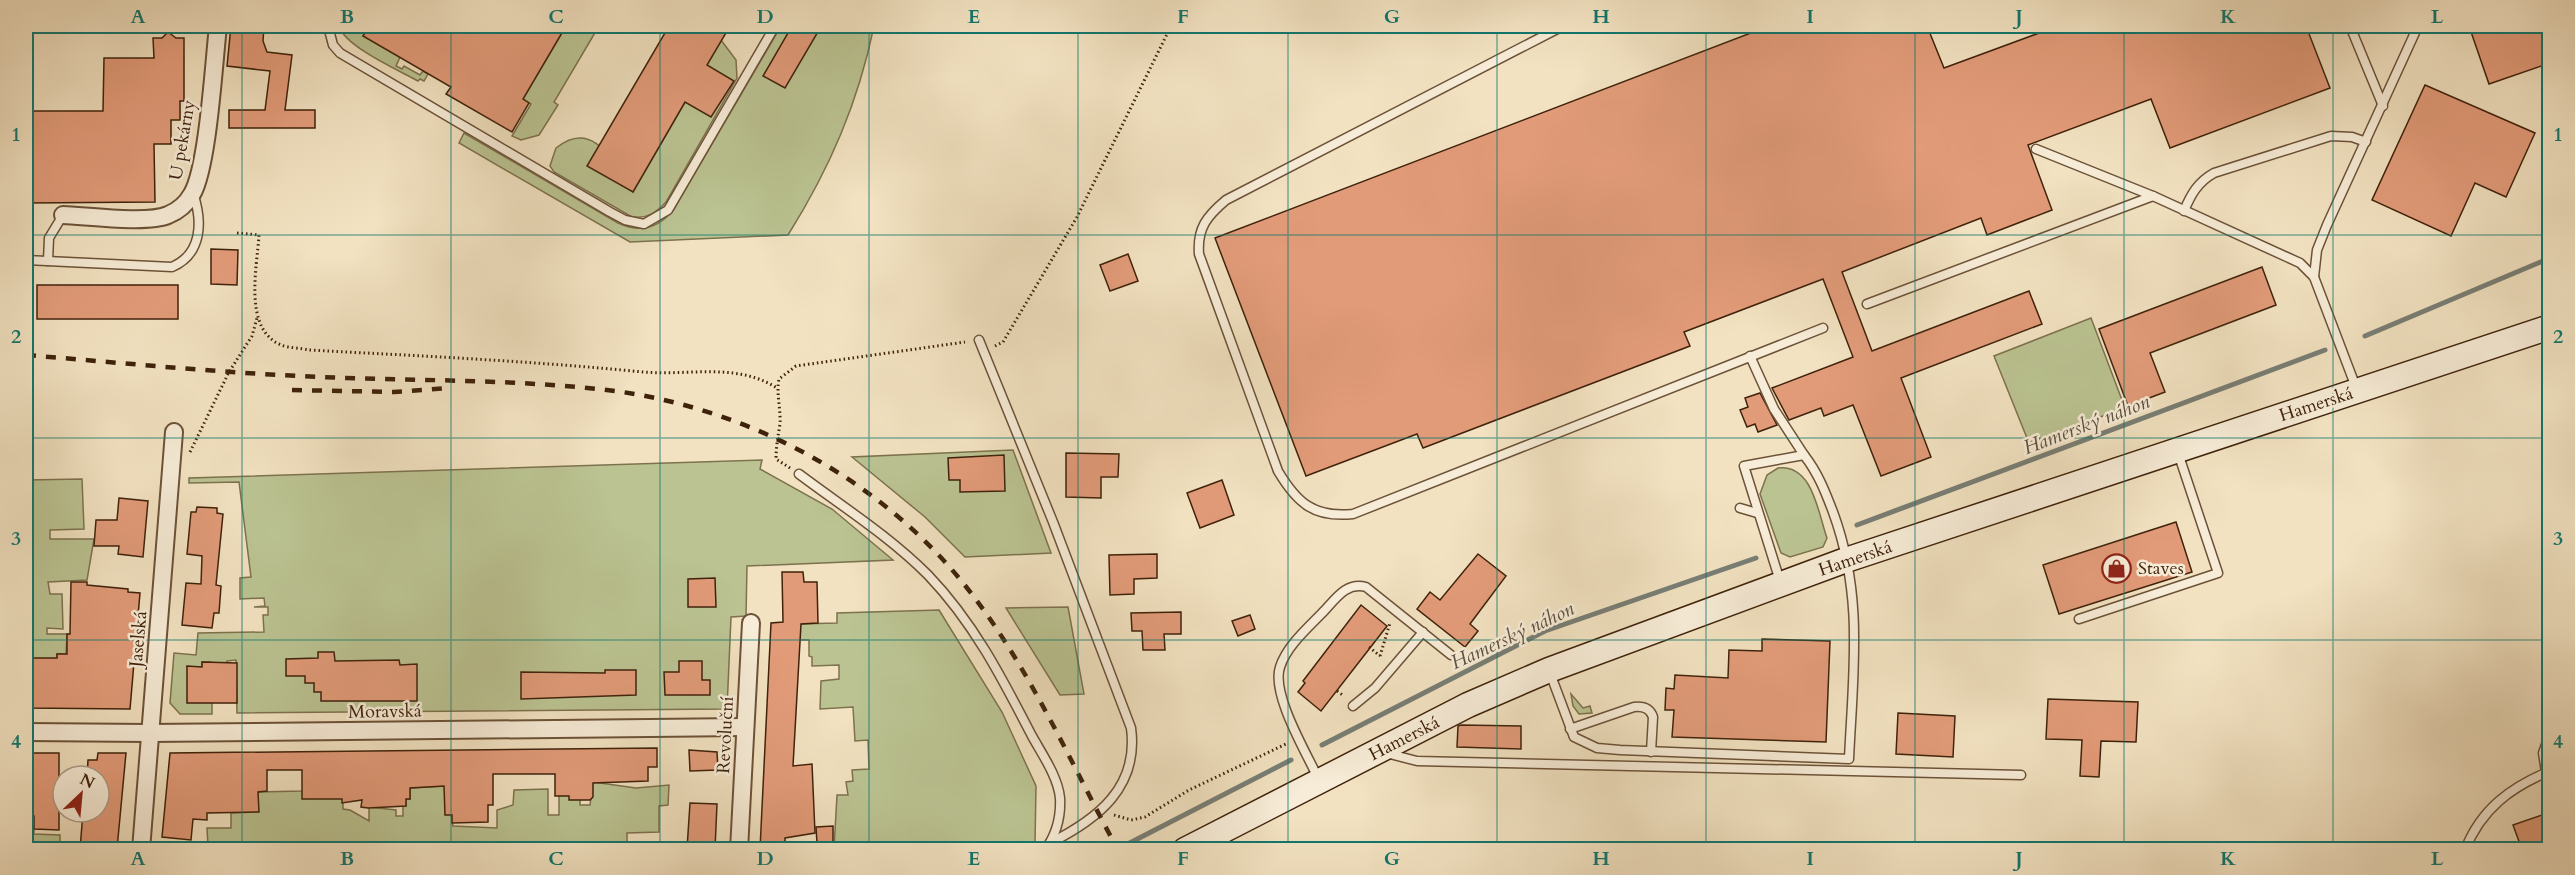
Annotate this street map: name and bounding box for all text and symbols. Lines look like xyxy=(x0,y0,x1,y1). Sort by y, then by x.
text: A xyxy=(130,3,146,30)
text: B xyxy=(340,3,354,30)
text: C xyxy=(548,3,564,30)
text: D xyxy=(756,3,774,30)
text: E xyxy=(968,3,980,30)
text: F xyxy=(1177,3,1189,30)
text: G xyxy=(1384,3,1400,30)
text: H xyxy=(1592,3,1610,30)
text: I xyxy=(1806,3,1814,30)
text: J xyxy=(2012,3,2023,30)
text: K xyxy=(2220,3,2237,30)
text: L xyxy=(2431,3,2444,30)
street label: U pekárny xyxy=(163,98,202,182)
text: 1 xyxy=(11,121,21,148)
text: 1 xyxy=(2553,121,2563,148)
text: 2 xyxy=(11,323,21,350)
text: 2 xyxy=(2553,323,2563,350)
street label: Hamerská xyxy=(2276,381,2356,428)
water label: Hamerský náhon xyxy=(2019,388,2154,461)
text: 3 xyxy=(11,525,21,552)
text: 3 xyxy=(2553,525,2563,552)
street label: Hamerská xyxy=(1815,534,1895,583)
shop icon: Staves xyxy=(2101,552,2133,584)
place label: Staves xyxy=(2138,556,2184,581)
water label: Hamerský náhon xyxy=(1446,595,1579,676)
street label: Jaselská xyxy=(123,610,153,671)
street label: Revoluční xyxy=(711,696,740,774)
street label: Moravská xyxy=(348,698,422,725)
street label: Hamerská xyxy=(1365,710,1444,767)
text: 4 xyxy=(11,728,21,755)
text: 4 xyxy=(2553,728,2563,755)
north arrow xyxy=(51,764,111,824)
text: N xyxy=(76,768,98,794)
text: A xyxy=(130,845,146,872)
text: B xyxy=(340,845,354,872)
text: C xyxy=(548,845,564,872)
text: D xyxy=(756,845,774,872)
text: E xyxy=(968,845,980,872)
text: F xyxy=(1177,845,1189,872)
text: G xyxy=(1384,845,1400,872)
text: H xyxy=(1592,845,1610,872)
text: I xyxy=(1806,845,1814,872)
text: J xyxy=(2012,845,2023,872)
text: K xyxy=(2220,845,2237,872)
text: L xyxy=(2431,845,2444,872)

